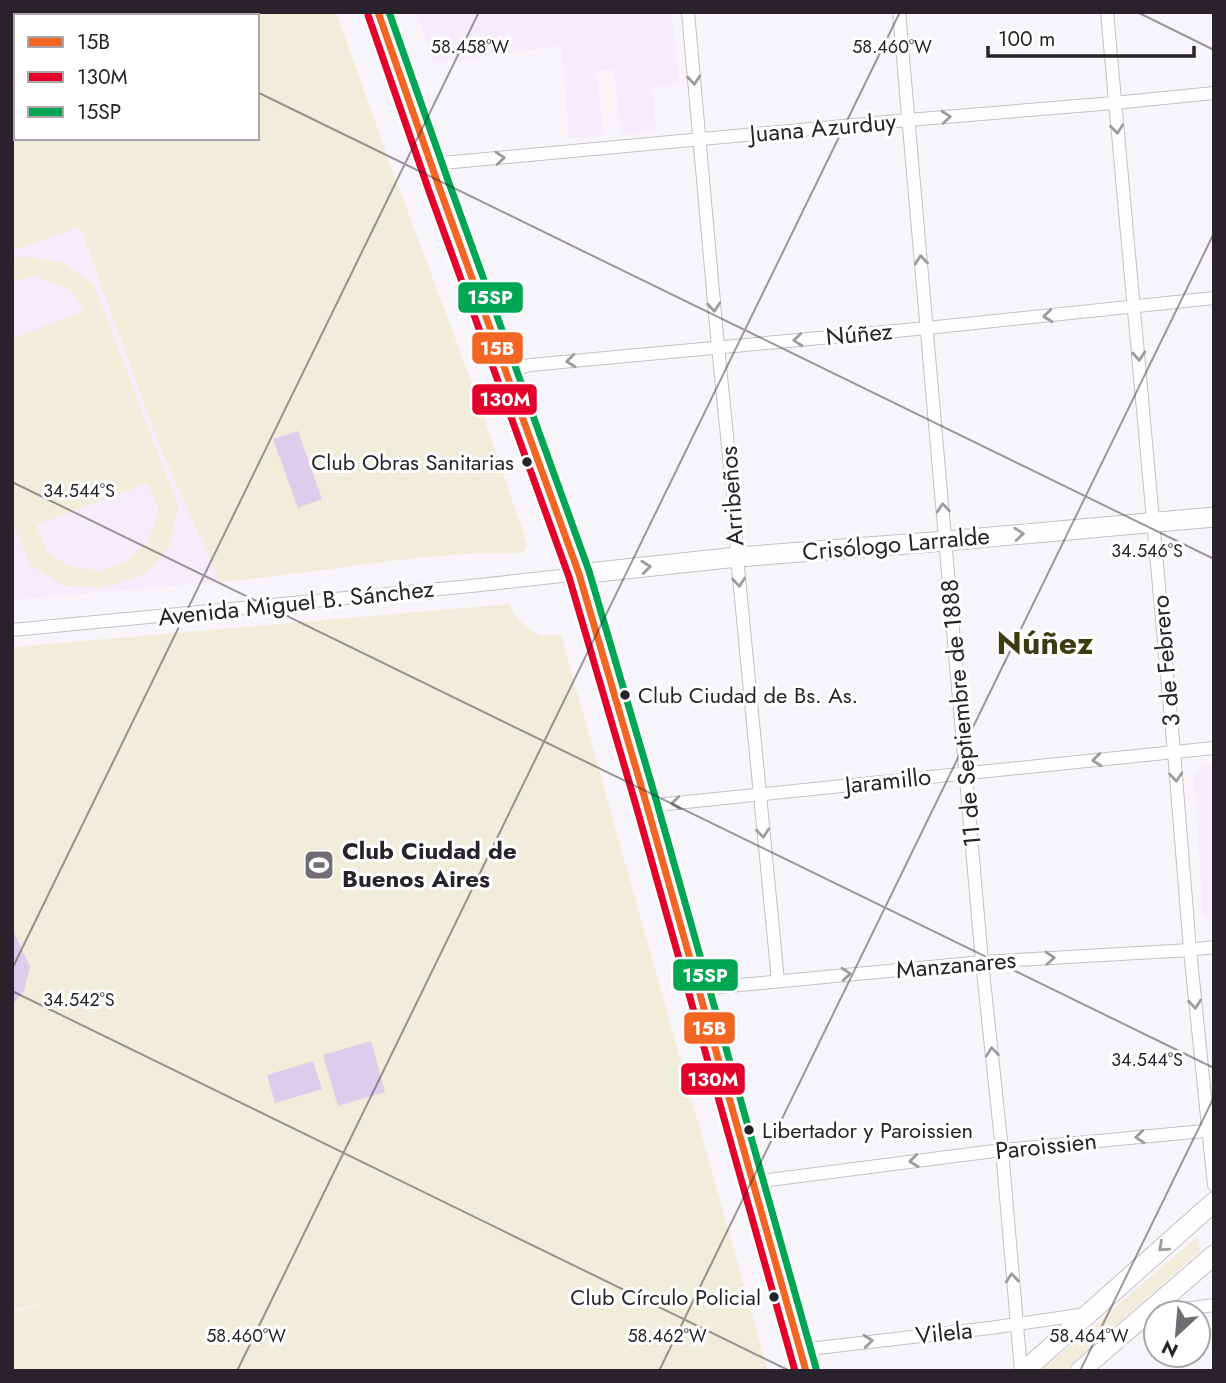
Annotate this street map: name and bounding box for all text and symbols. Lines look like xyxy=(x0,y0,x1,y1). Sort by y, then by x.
legend xyxy=(14,14,259,140)
scale bar xyxy=(988,14,1194,58)
text: 100 m xyxy=(998,24,1055,54)
text: 15B xyxy=(77,27,110,57)
text: 58.458°W xyxy=(431,34,509,60)
text: 58.460°W xyxy=(852,34,932,60)
text: 130M xyxy=(77,62,128,92)
one-way arrow xyxy=(686,75,701,86)
text: 15SP xyxy=(77,97,121,127)
street label: Juana Azurduy xyxy=(745,104,898,152)
one-way arrow xyxy=(940,110,951,125)
one-way arrow xyxy=(1109,124,1124,135)
one-way arrow xyxy=(494,151,505,166)
one-way arrow xyxy=(914,254,929,265)
line badge: 15SP xyxy=(457,281,524,314)
text: 15SP xyxy=(467,284,513,311)
one-way arrow xyxy=(706,302,721,313)
one-way arrow xyxy=(1043,308,1054,323)
street label: Núñez xyxy=(824,313,894,354)
line badge: 15B xyxy=(471,331,524,365)
one-way arrow xyxy=(792,332,803,347)
text: 15B xyxy=(480,335,514,362)
one-way arrow xyxy=(1131,350,1146,361)
one-way arrow xyxy=(565,354,577,369)
line badge: 130M xyxy=(471,383,538,416)
text: 130M xyxy=(480,386,531,413)
street label: Arribeños xyxy=(711,445,752,547)
place label: Club Obras Sanitarias xyxy=(311,446,514,478)
marker: Club Obras Sanitarias xyxy=(520,455,534,469)
text: 34.544°S xyxy=(43,478,115,504)
one-way arrow xyxy=(936,502,951,513)
street label: Crisólogo Larralde xyxy=(801,518,991,569)
one-way arrow xyxy=(1014,527,1025,542)
text: 34.546°S xyxy=(1111,538,1183,564)
one-way arrow xyxy=(641,559,652,574)
street label: Avenida Miguel B. Sánchez xyxy=(156,571,436,634)
one-way arrow xyxy=(731,577,746,588)
street label: 11 de Septiembre de 1888 xyxy=(931,578,990,848)
street label: 3 de Febrero xyxy=(1142,594,1189,728)
district label: Núñez xyxy=(997,620,1094,666)
place label: Club Ciudad de Bs. As. xyxy=(638,679,858,711)
marker: Club Ciudad de Bs. As. xyxy=(618,688,632,702)
one-way arrow xyxy=(1091,752,1102,767)
street label: Jaramillo xyxy=(840,759,933,803)
one-way arrow xyxy=(1168,772,1183,783)
one-way arrow xyxy=(670,795,681,810)
one-way arrow xyxy=(755,828,770,839)
place label: Club Ciudad de Buenos Aires xyxy=(342,833,517,896)
sports icon: Club Ciudad de Buenos Aires xyxy=(302,848,336,882)
street label: Manzanares xyxy=(895,942,1017,987)
one-way arrow xyxy=(1045,951,1056,966)
line badge: 15SP xyxy=(672,958,739,992)
text: 15SP xyxy=(682,962,728,989)
one-way arrow xyxy=(841,967,852,982)
text: 34.542°S xyxy=(43,987,115,1013)
one-way arrow xyxy=(1188,998,1203,1010)
line badge: 15B xyxy=(683,1011,736,1045)
text: 15B xyxy=(692,1015,726,1042)
one-way arrow xyxy=(984,1046,999,1058)
text: 34.544°S xyxy=(1111,1047,1183,1073)
line badge: 130M xyxy=(680,1062,746,1096)
text: 130M xyxy=(688,1066,739,1093)
place label: Libertador y Paroissien xyxy=(762,1114,973,1146)
marker: Libertador y Paroissien xyxy=(742,1123,756,1137)
street label: Paroissien xyxy=(994,1123,1098,1168)
one-way arrow xyxy=(1134,1129,1145,1144)
one-way arrow xyxy=(908,1154,920,1169)
one-way arrow xyxy=(1158,1239,1171,1251)
one-way arrow xyxy=(1005,1273,1020,1284)
place label: Club Círculo Policial xyxy=(570,1281,761,1313)
marker: Club Círculo Policial xyxy=(767,1290,781,1304)
north arrow xyxy=(1142,1299,1212,1369)
street label: Vilela xyxy=(914,1312,974,1353)
text: 58.460°W xyxy=(206,1323,286,1349)
text: 58.462°W xyxy=(627,1323,707,1349)
text: 58.464°W xyxy=(1049,1323,1129,1349)
text: N xyxy=(1157,1333,1182,1364)
one-way arrow xyxy=(862,1334,874,1349)

